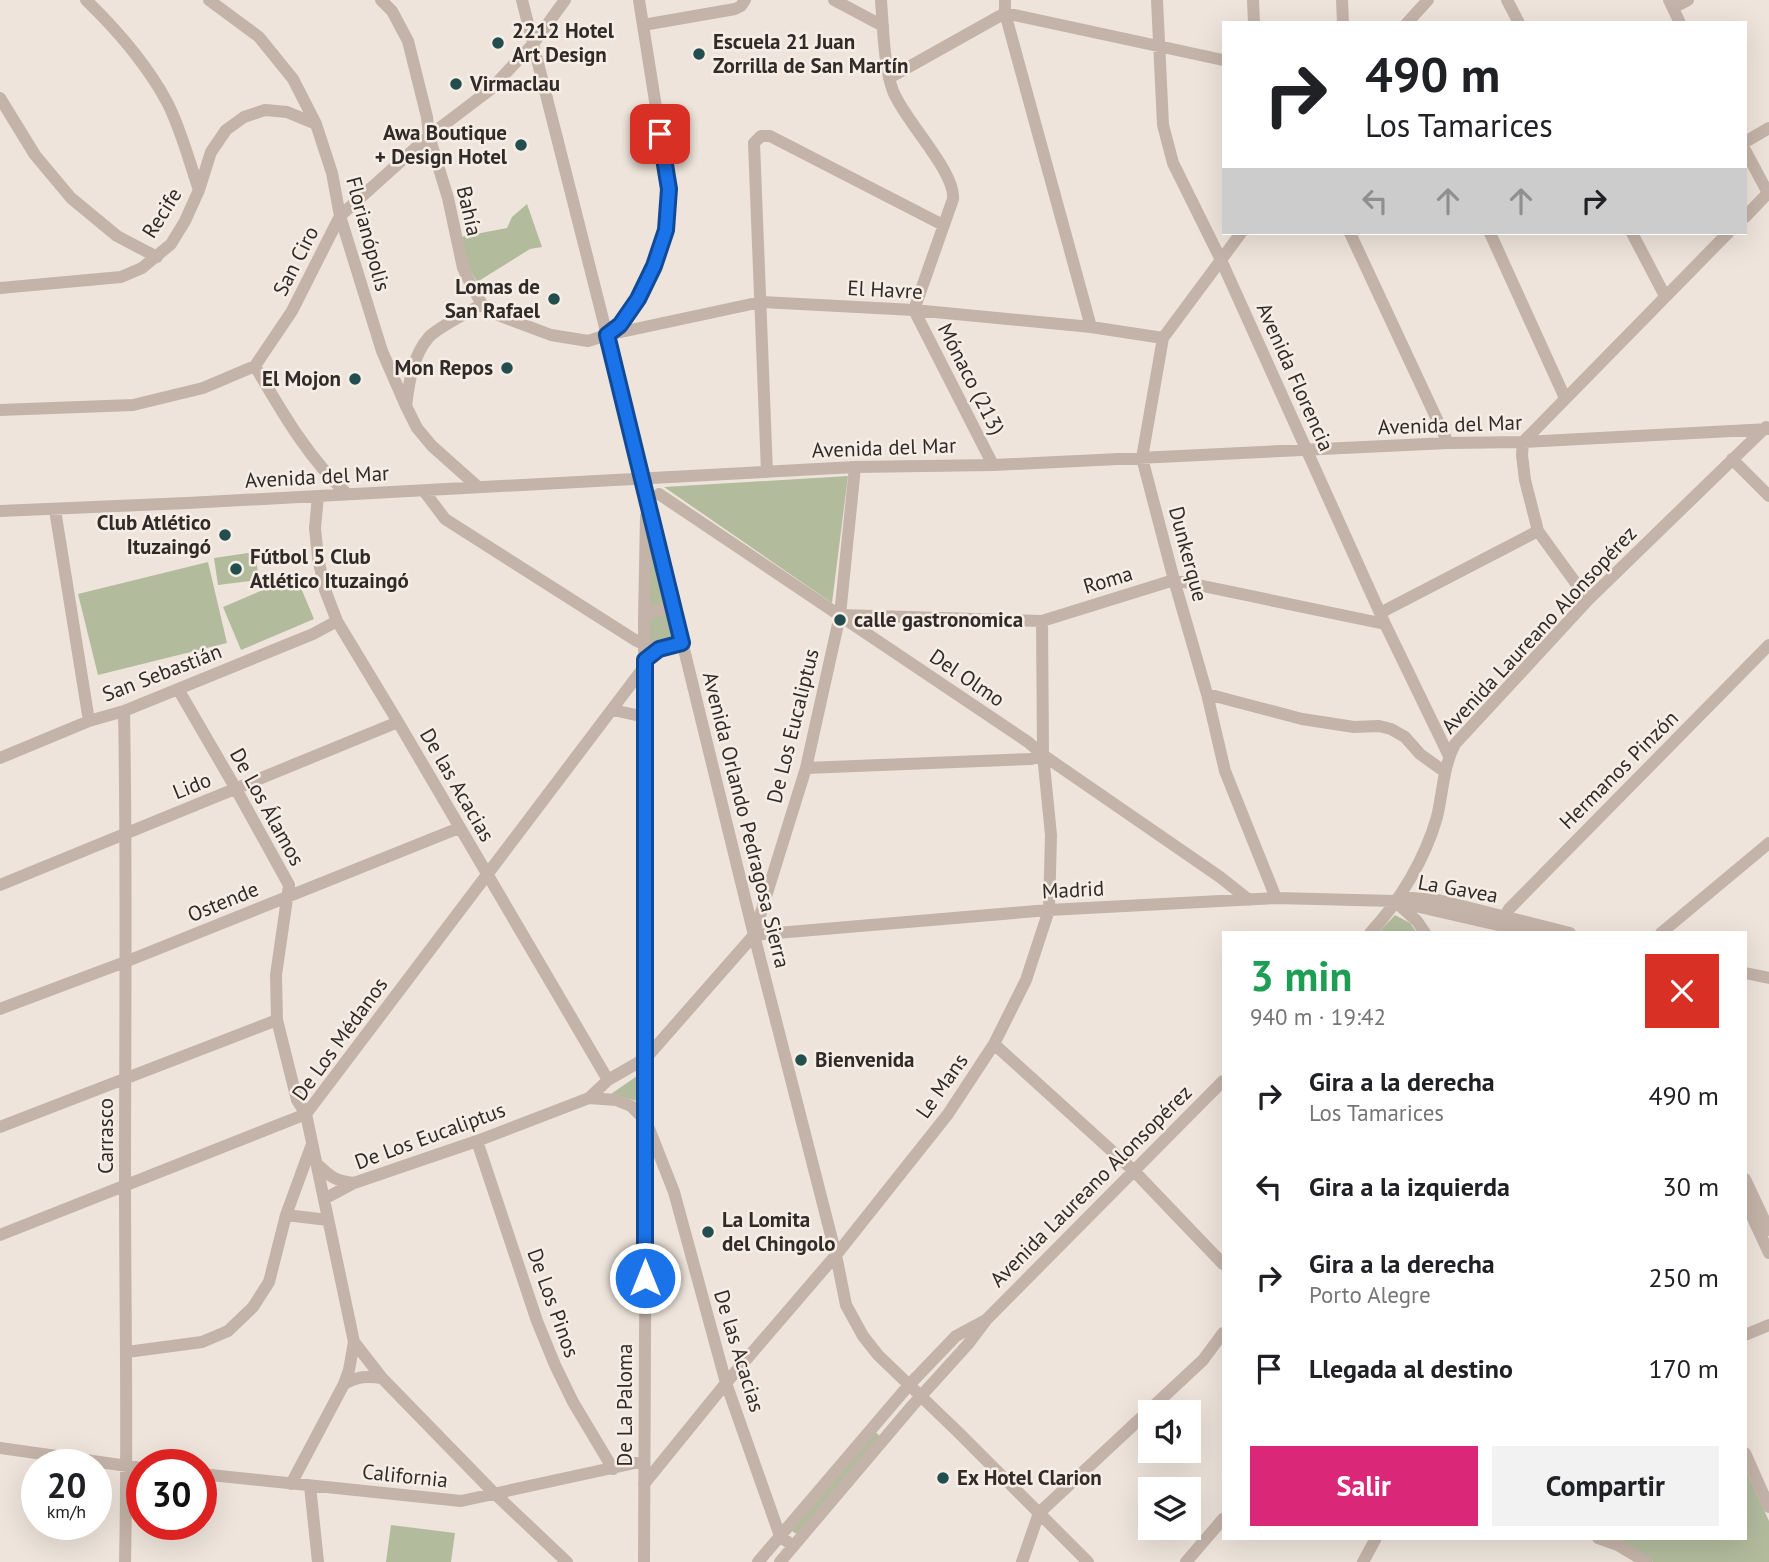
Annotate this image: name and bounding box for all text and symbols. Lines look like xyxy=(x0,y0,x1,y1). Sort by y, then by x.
place label: 2212 Hotel Art Design xyxy=(512,17,615,68)
place label: Escuela 21 Juan Zorrilla de San Martín xyxy=(713,28,909,79)
marker: 2212 Hotel Art Design xyxy=(490,35,506,51)
text: 490 m xyxy=(1365,42,1500,106)
marker: Escuela 21 Juan Zorrilla de San Martín xyxy=(691,46,707,62)
icon: right xyxy=(1250,49,1341,140)
place label: Virmaclau xyxy=(469,70,560,97)
marker: Virmaclau xyxy=(448,76,464,92)
pin xyxy=(630,104,690,164)
text: Los Tamarices xyxy=(1365,104,1553,146)
icon: arrive xyxy=(641,115,679,153)
place label: Awa Boutique + Design Hotel xyxy=(375,119,508,170)
marker: Awa Boutique + Design Hotel xyxy=(513,137,529,153)
street label: Florianópolis xyxy=(340,174,397,294)
icon: left xyxy=(1356,182,1394,220)
icon: ahead xyxy=(1429,182,1467,220)
icon: ahead xyxy=(1502,182,1540,220)
icon: right xyxy=(1575,182,1613,220)
street label: Recife xyxy=(136,183,187,243)
street label: Bahía xyxy=(451,183,488,238)
street label: San Ciro xyxy=(267,221,325,300)
place label: Lomas de San Rafael xyxy=(445,273,541,324)
street label: El Havre xyxy=(847,274,923,305)
marker: Lomas de San Rafael xyxy=(546,291,562,307)
street label: Avenida Florencia xyxy=(1251,298,1340,455)
street label: Mónaco (213) xyxy=(932,318,1011,439)
place label: Mon Repos xyxy=(394,354,493,381)
marker: Mon Repos xyxy=(499,360,515,376)
place label: El Mojon xyxy=(262,365,341,392)
marker: El Mojon xyxy=(347,371,363,387)
street label: Avenida del Mar xyxy=(1377,408,1523,441)
street label: Avenida del Mar xyxy=(811,431,957,464)
street label: Avenida del Mar xyxy=(244,459,390,494)
street label: Dunkerque xyxy=(1163,503,1214,604)
place label: Club Atlético Ituzaingó xyxy=(97,509,211,560)
street label: Avenida Laureano Alonsopérez xyxy=(1435,520,1642,739)
marker: Club Atlético Ituzaingó xyxy=(217,527,233,543)
place label: Fútbol 5 Club Atlético Ituzaingó xyxy=(250,543,409,594)
street label: Roma xyxy=(1080,559,1136,600)
marker: Fútbol 5 Club Atlético Ituzaingó xyxy=(228,561,244,577)
place label: calle gastronomica xyxy=(854,606,1023,633)
marker: calle gastronomica xyxy=(832,612,848,628)
street label: San Sebastián xyxy=(98,637,225,708)
street label: Del Olmo xyxy=(925,643,1010,713)
street label: De Los Eucaliptus xyxy=(760,646,825,806)
street label: Avenida Orlando Pedragosa Sierra xyxy=(697,669,796,971)
street label: Hermanos Pinzón xyxy=(1554,705,1684,835)
street label: De las Acacias xyxy=(414,723,501,846)
street label: De Los Álamos xyxy=(224,743,311,870)
street label: Lido xyxy=(169,766,215,805)
street label: La Gavea xyxy=(1416,868,1500,909)
street label: Madrid xyxy=(1041,874,1105,905)
street label: Ostende xyxy=(183,875,262,928)
text: 3 min xyxy=(1250,948,1352,1003)
button: close xyxy=(1645,954,1719,1028)
street label: De Los Médanos xyxy=(286,972,393,1106)
text: 940 m · 19:42 xyxy=(1250,1002,1386,1031)
place label: Bienvenida xyxy=(815,1046,915,1073)
street label: Le Mans xyxy=(910,1048,974,1123)
marker: Bienvenida xyxy=(793,1052,809,1068)
text: Gira a la derecha xyxy=(1309,1065,1495,1098)
icon: right xyxy=(1250,1077,1288,1115)
street label: Avenida Laureano Alonsopérez xyxy=(984,1079,1197,1292)
text: 490 m xyxy=(1648,1079,1719,1112)
street label: De Los Eucaliptus xyxy=(351,1096,509,1175)
street label: Carrasco xyxy=(92,1098,119,1174)
text: Los Tamarices xyxy=(1309,1098,1444,1127)
icon: left xyxy=(1250,1168,1288,1206)
text: Gira a la izquierda xyxy=(1309,1170,1510,1203)
text: 30 m xyxy=(1663,1170,1719,1203)
place label: La Lomita del Chingolo xyxy=(722,1206,835,1257)
marker: La Lomita del Chingolo xyxy=(700,1224,716,1240)
position arrow xyxy=(608,1241,682,1315)
street label: De Los Pinos xyxy=(521,1245,586,1361)
text: Gira a la derecha xyxy=(1309,1247,1495,1280)
icon: right xyxy=(1250,1259,1288,1297)
text: 250 m xyxy=(1648,1261,1719,1294)
text: Porto Alegre xyxy=(1309,1280,1431,1309)
street label: De las Acacias xyxy=(708,1286,771,1415)
street label: De La Paloma xyxy=(611,1344,638,1466)
icon: arrive xyxy=(1250,1350,1288,1388)
text: Llegada al destino xyxy=(1309,1352,1513,1385)
text: 170 m xyxy=(1648,1352,1719,1385)
map controls xyxy=(1138,1400,1201,1540)
button: sound xyxy=(1138,1400,1201,1463)
button: Salir xyxy=(1250,1446,1478,1526)
button: Compartir xyxy=(1492,1446,1719,1526)
speed limit sign: 30 xyxy=(126,1449,217,1540)
street label: California xyxy=(361,1458,449,1493)
text: 20 xyxy=(47,1462,86,1508)
place label: Ex Hotel Clarion xyxy=(957,1464,1102,1491)
marker: Ex Hotel Clarion xyxy=(935,1470,951,1486)
button: layers xyxy=(1138,1477,1201,1540)
text: km/h xyxy=(47,1500,86,1523)

